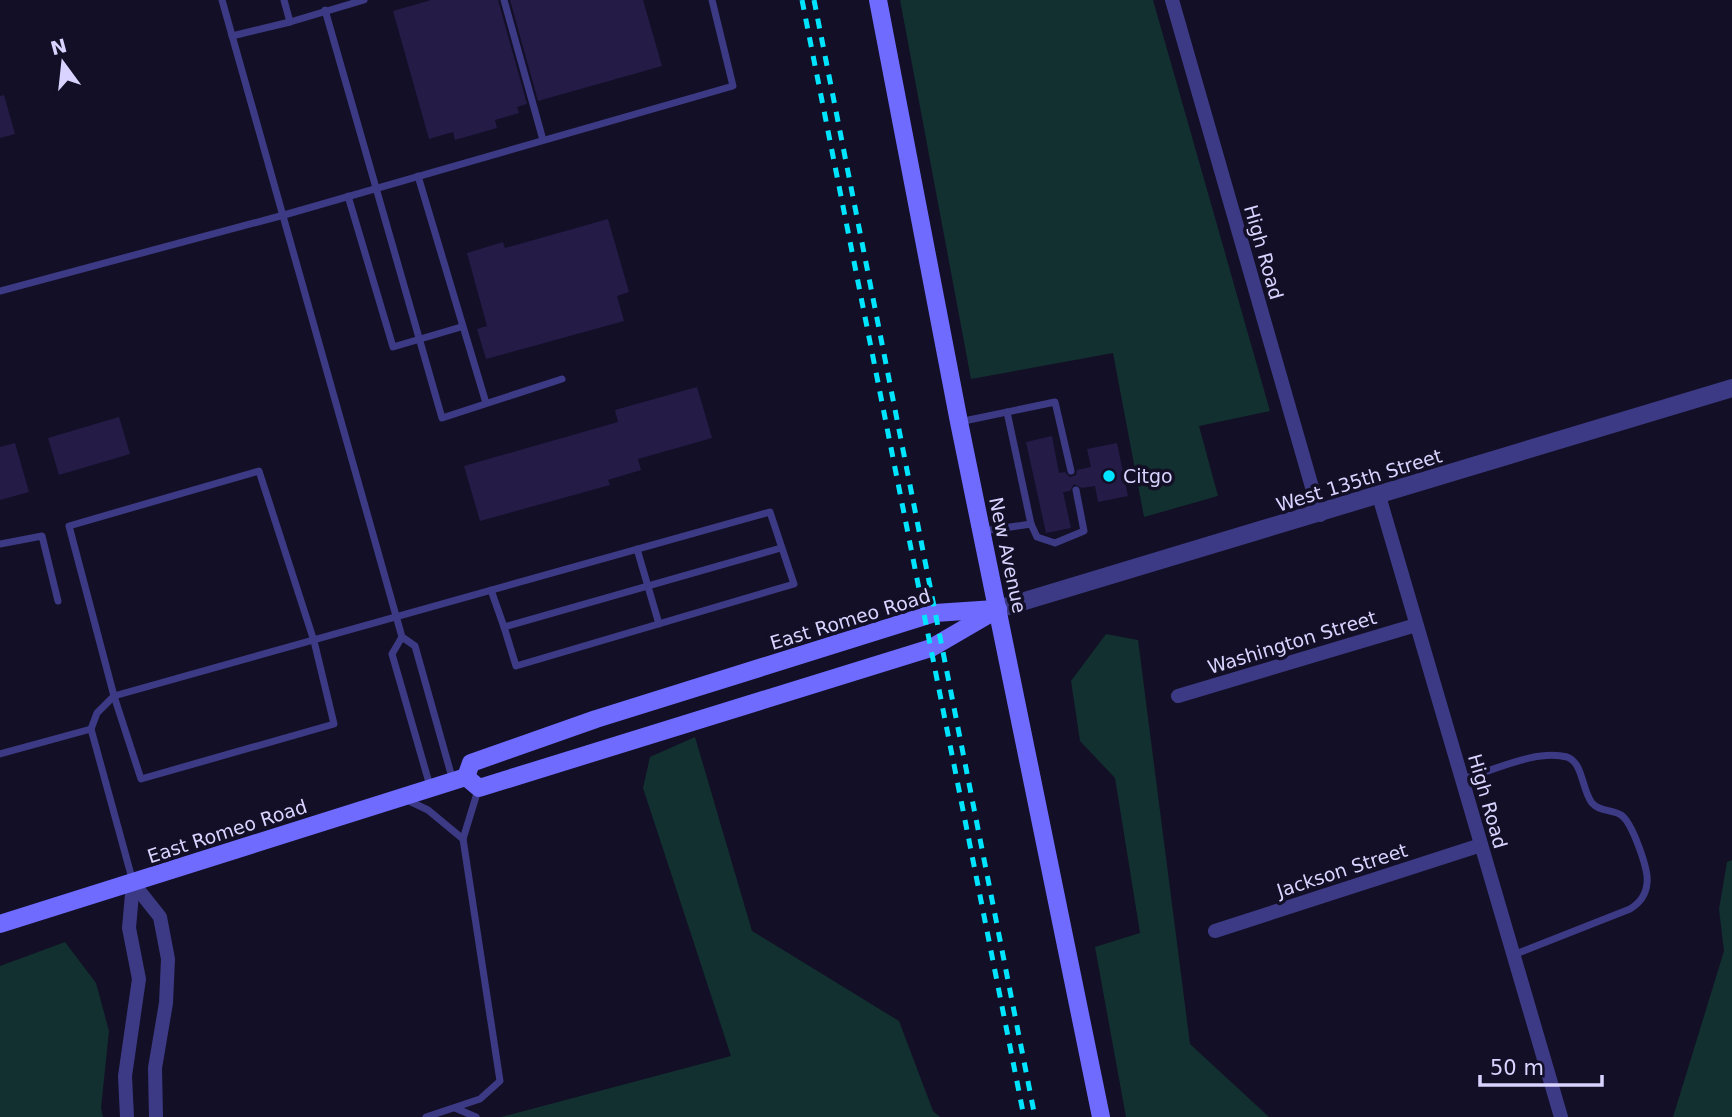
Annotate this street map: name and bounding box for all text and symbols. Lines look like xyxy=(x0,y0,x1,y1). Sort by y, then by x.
north arrow xyxy=(28,28,98,98)
text: N xyxy=(48,34,69,59)
street label: High Road xyxy=(1240,202,1288,302)
street label: West 135th Street xyxy=(1273,444,1445,516)
place label: Citgo xyxy=(1123,465,1173,487)
marker: Citgo xyxy=(1101,468,1117,484)
street label: New Avenue xyxy=(985,495,1031,615)
street label: East Romeo Road xyxy=(767,584,933,654)
street label: Washington Street xyxy=(1205,606,1379,678)
street label: High Road xyxy=(1464,751,1512,851)
street label: East Romeo Road xyxy=(144,795,310,867)
street label: Jackson Street xyxy=(1273,839,1410,902)
scale bar xyxy=(1480,1044,1602,1088)
text: 50 m xyxy=(1490,1056,1544,1080)

